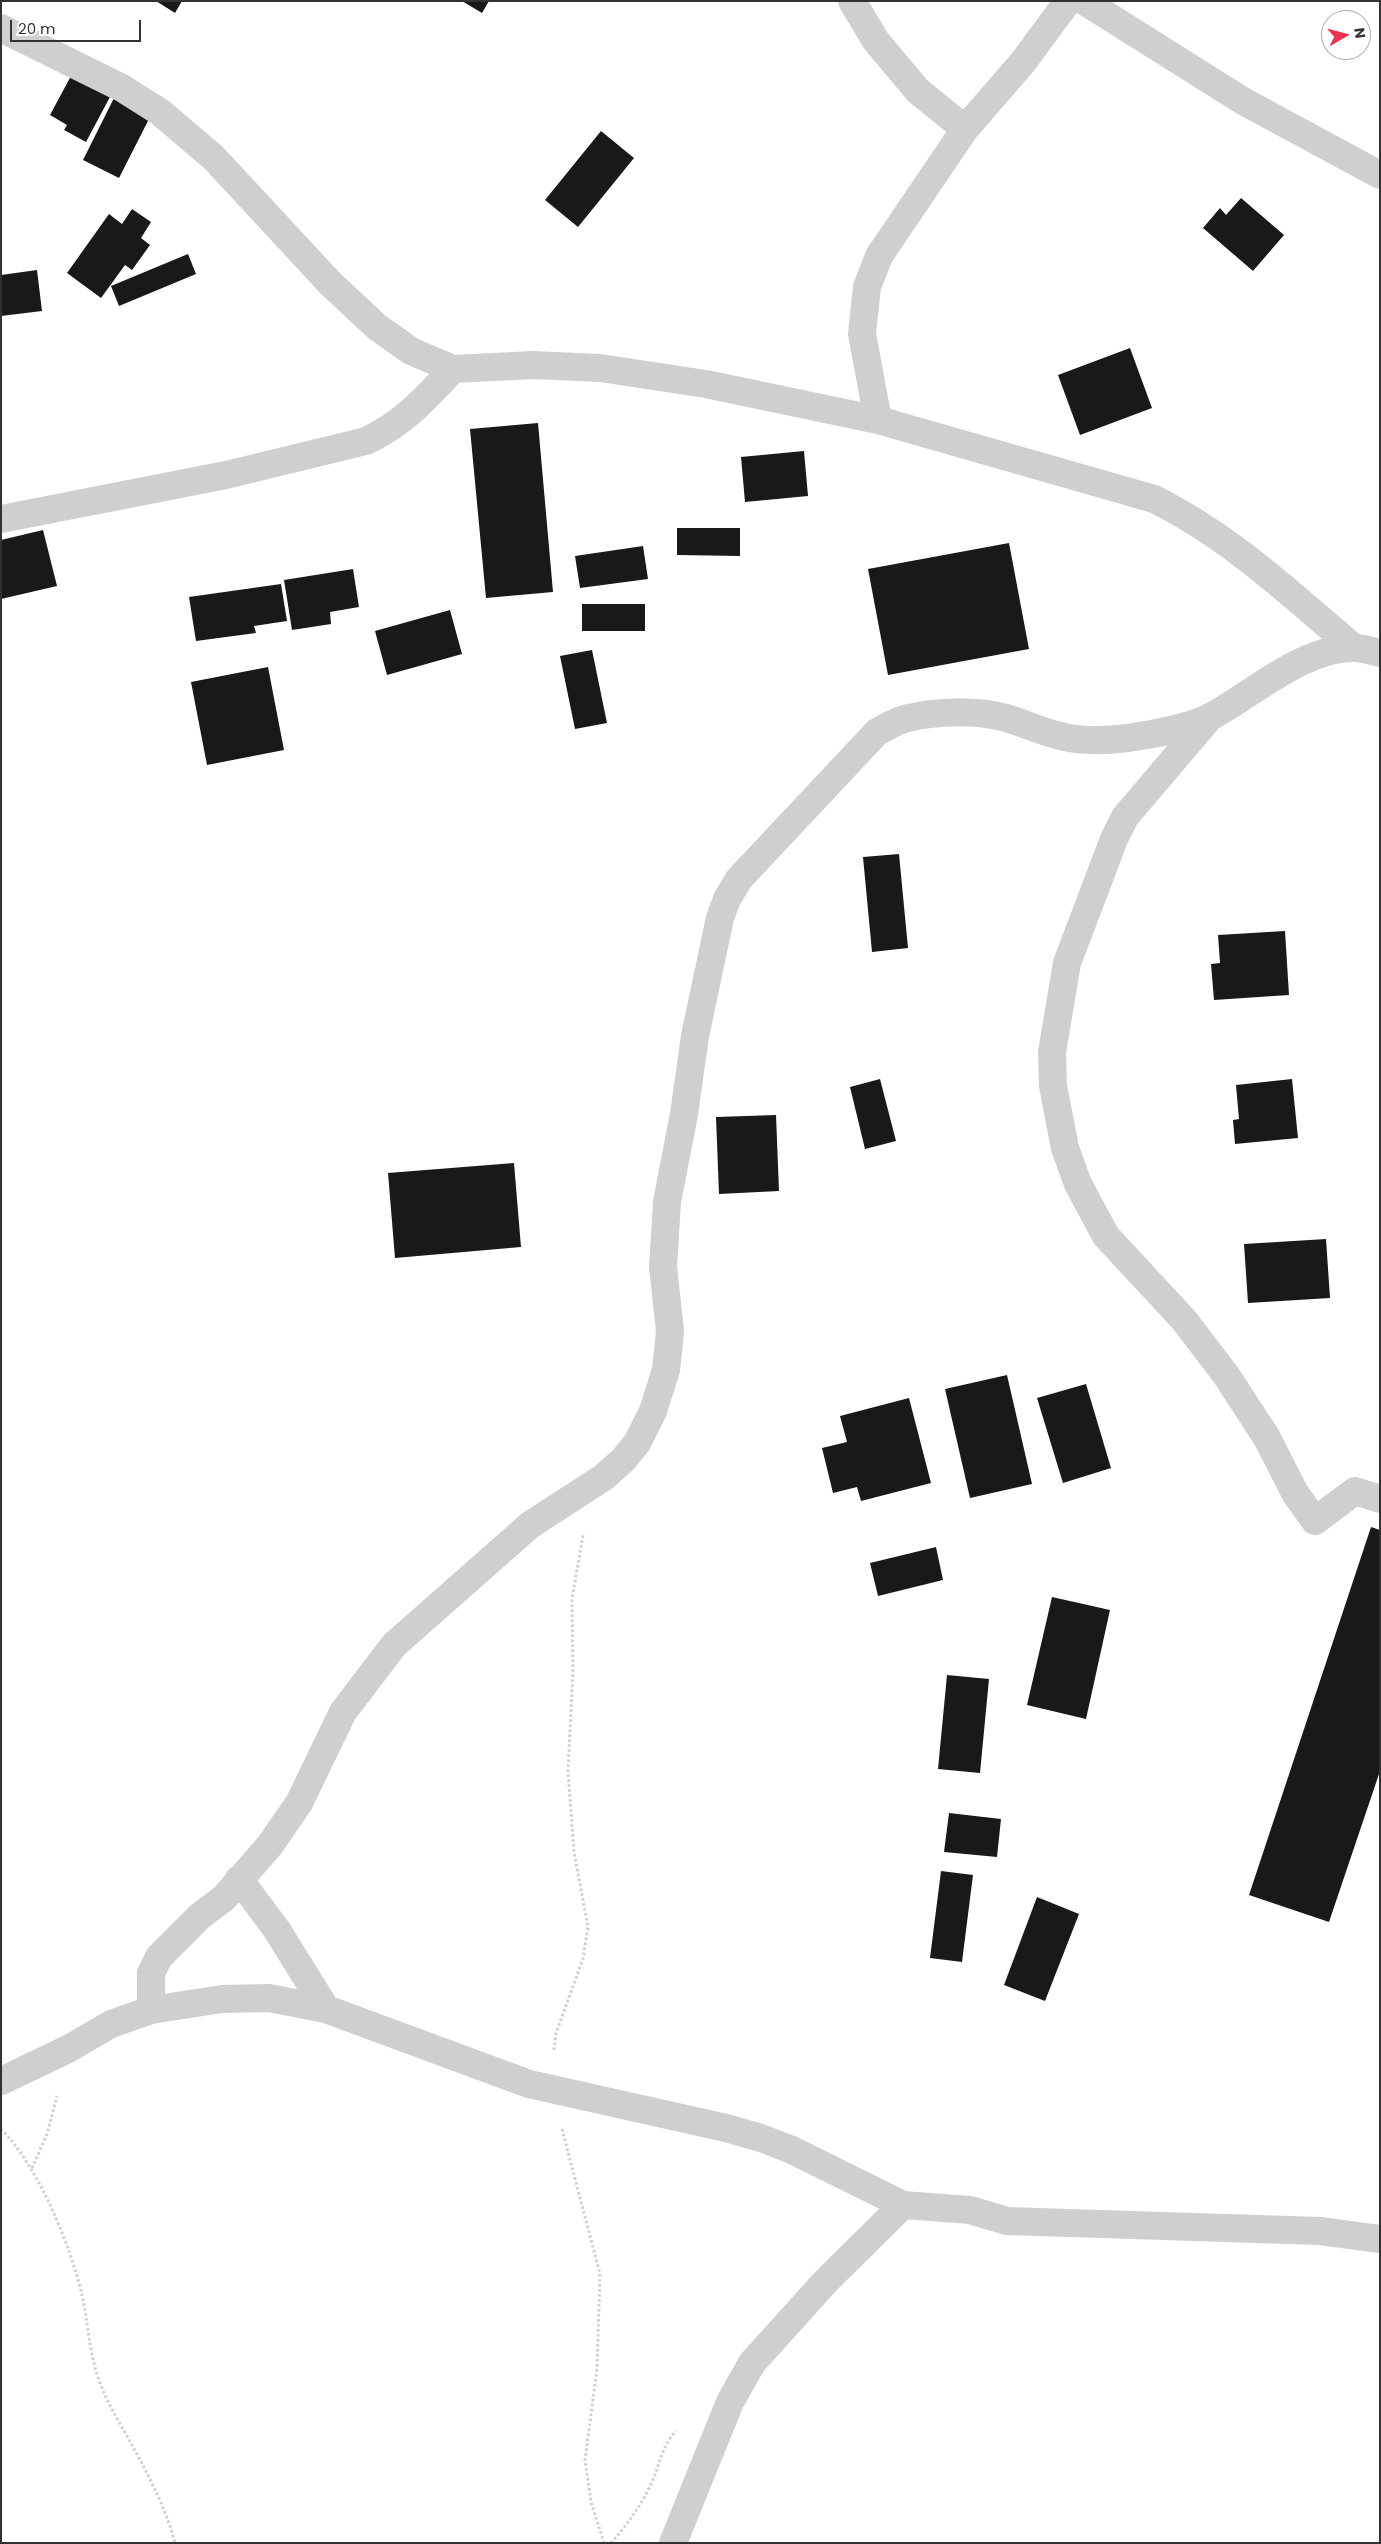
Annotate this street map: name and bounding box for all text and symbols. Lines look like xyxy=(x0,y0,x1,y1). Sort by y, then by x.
scale bar xyxy=(12,10,144,42)
north arrow xyxy=(1321,10,1371,60)
text: 20 m xyxy=(18,18,56,39)
text: N xyxy=(1349,26,1370,40)

